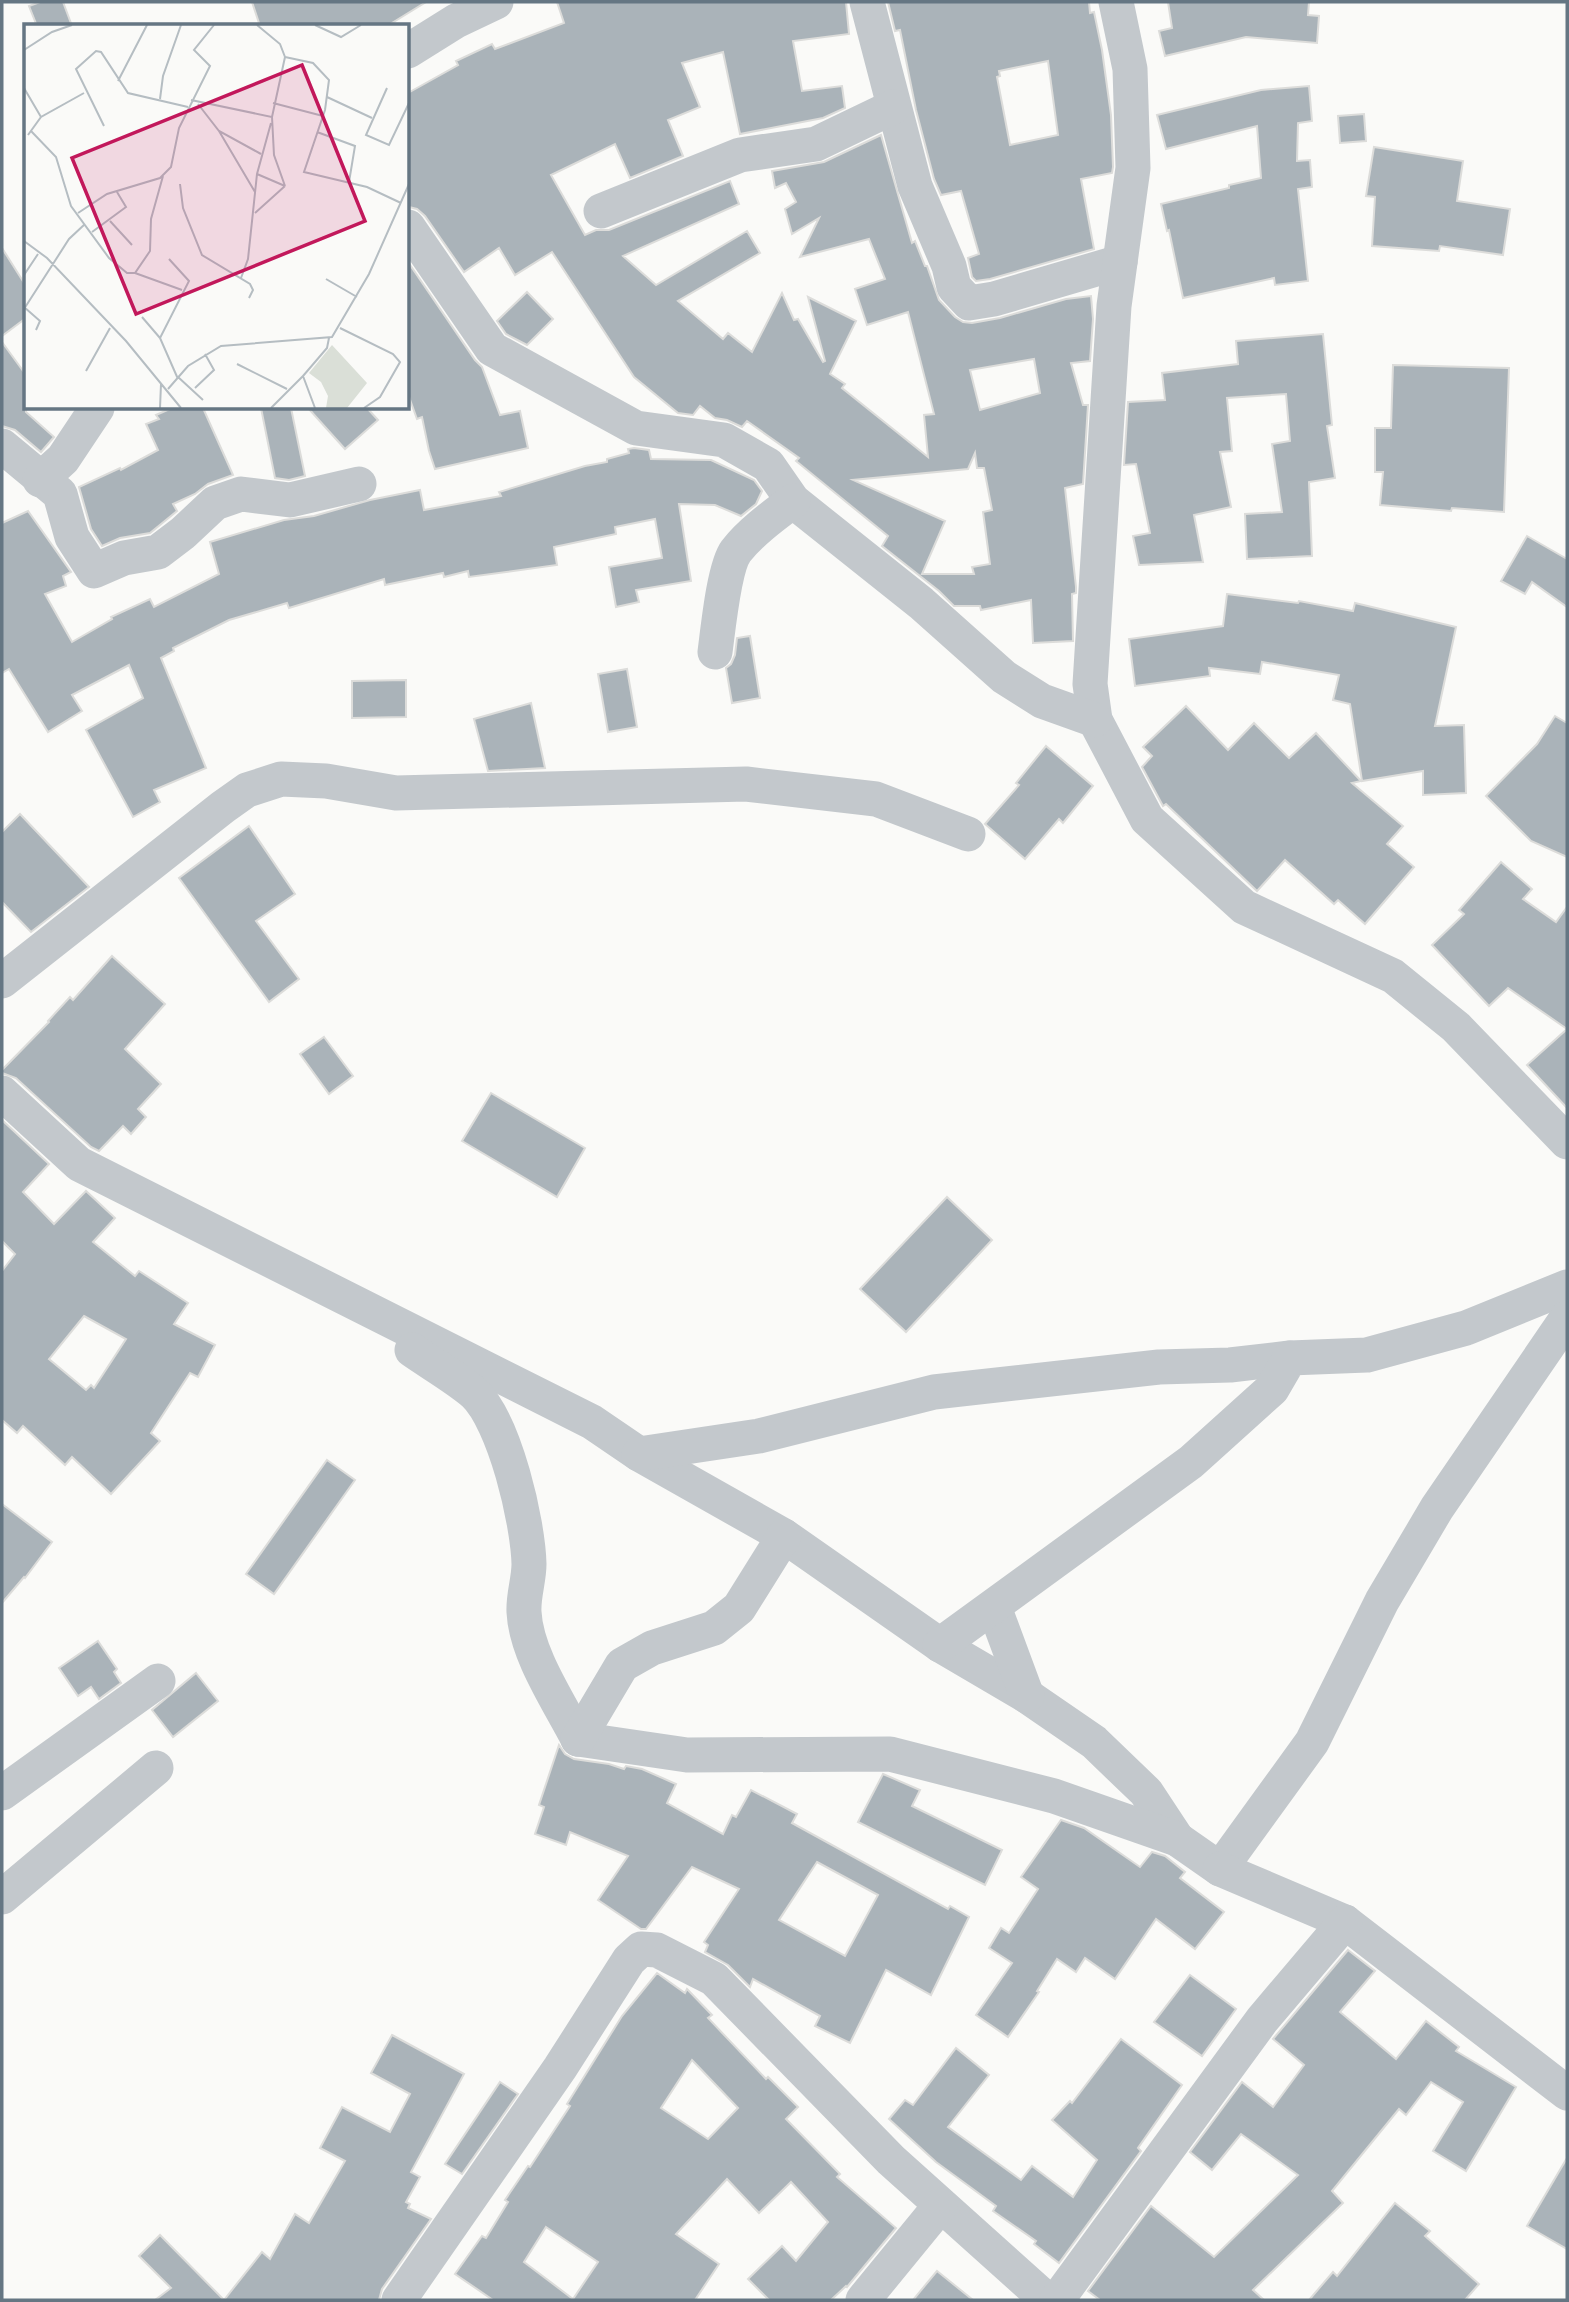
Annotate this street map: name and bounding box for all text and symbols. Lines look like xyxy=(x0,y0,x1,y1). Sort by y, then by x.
inset map xyxy=(24,24,410,410)

